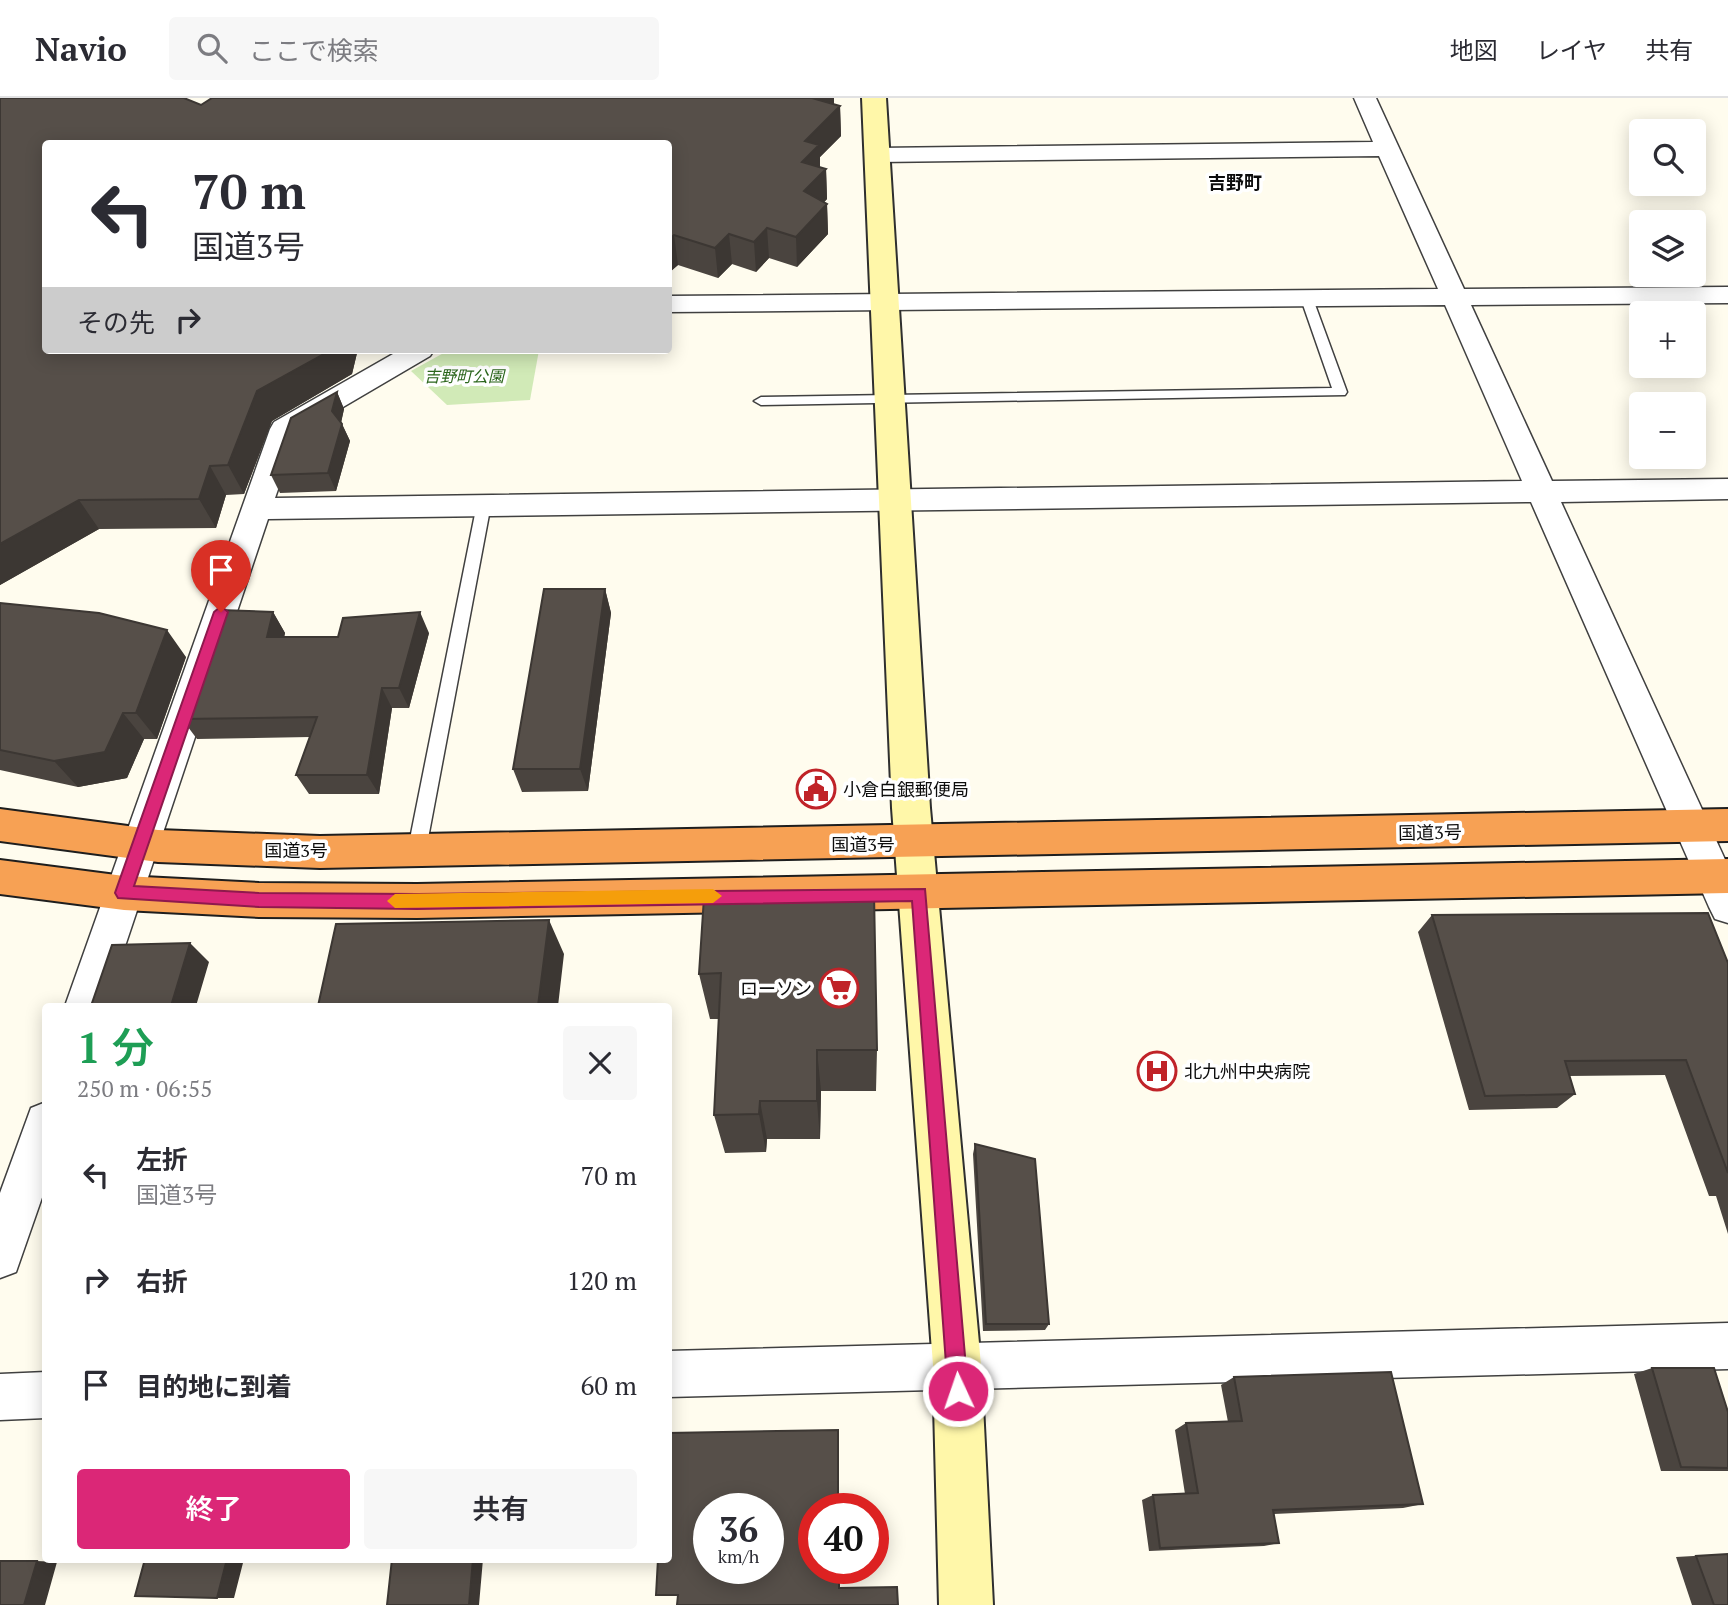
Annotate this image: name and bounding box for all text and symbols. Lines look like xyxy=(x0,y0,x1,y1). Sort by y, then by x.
search box xyxy=(169,17,659,80)
text: Navio xyxy=(35,27,127,70)
icon: search xyxy=(193,29,231,67)
text: ここで検索 xyxy=(249,33,379,67)
text: 地図 xyxy=(1450,34,1498,66)
text: レイヤ xyxy=(1536,34,1607,66)
text: 共有 xyxy=(1645,34,1693,66)
map controls xyxy=(1629,119,1706,469)
button: search xyxy=(1629,119,1706,196)
text: 70 m xyxy=(192,158,306,223)
icon: left xyxy=(77,168,168,259)
district label: 吉野町 xyxy=(1208,170,1262,194)
button: layers xyxy=(1629,210,1706,287)
text: 国道3号 xyxy=(192,225,305,267)
icon: right xyxy=(169,301,207,339)
button: + xyxy=(1629,301,1706,378)
text: その先 xyxy=(77,305,155,339)
park label: 吉野町公園 xyxy=(424,365,506,387)
button: − xyxy=(1629,392,1706,469)
pin xyxy=(191,540,251,612)
icon: arrive xyxy=(202,551,240,589)
public building icon: 小倉白銀郵便局 xyxy=(795,768,837,810)
place label: 小倉白銀郵便局 xyxy=(843,777,969,801)
street label: 国道3号 xyxy=(1398,819,1462,845)
street label: 国道3号 xyxy=(831,832,895,856)
street label: 国道3号 xyxy=(264,838,328,862)
supermarket icon: ローソン xyxy=(818,967,860,1009)
place label: ローソン xyxy=(740,976,812,1000)
text: 1 分 xyxy=(77,1019,154,1075)
button: close xyxy=(563,1026,637,1100)
hospital icon: 北九州中央病院 xyxy=(1136,1050,1178,1092)
place label: 北九州中央病院 xyxy=(1184,1059,1310,1083)
text: 250 m · 06:55 xyxy=(77,1073,212,1104)
text: 左折 xyxy=(136,1142,188,1176)
icon: left xyxy=(77,1156,115,1194)
text: 70 m xyxy=(581,1158,637,1192)
text: 国道3号 xyxy=(136,1179,217,1210)
icon: right xyxy=(77,1261,115,1299)
text: 120 m xyxy=(567,1263,637,1297)
text: 右折 xyxy=(136,1264,188,1298)
position arrow xyxy=(921,1354,995,1428)
icon: arrive xyxy=(77,1366,115,1404)
text: 60 m xyxy=(581,1368,637,1402)
text: 目的地に到着 xyxy=(136,1369,292,1403)
button: 終了 xyxy=(77,1469,350,1549)
button: 共有 xyxy=(364,1469,637,1549)
speed limit sign: 40 xyxy=(798,1493,889,1584)
text: 36 xyxy=(719,1506,758,1552)
text: km/h xyxy=(718,1544,759,1568)

